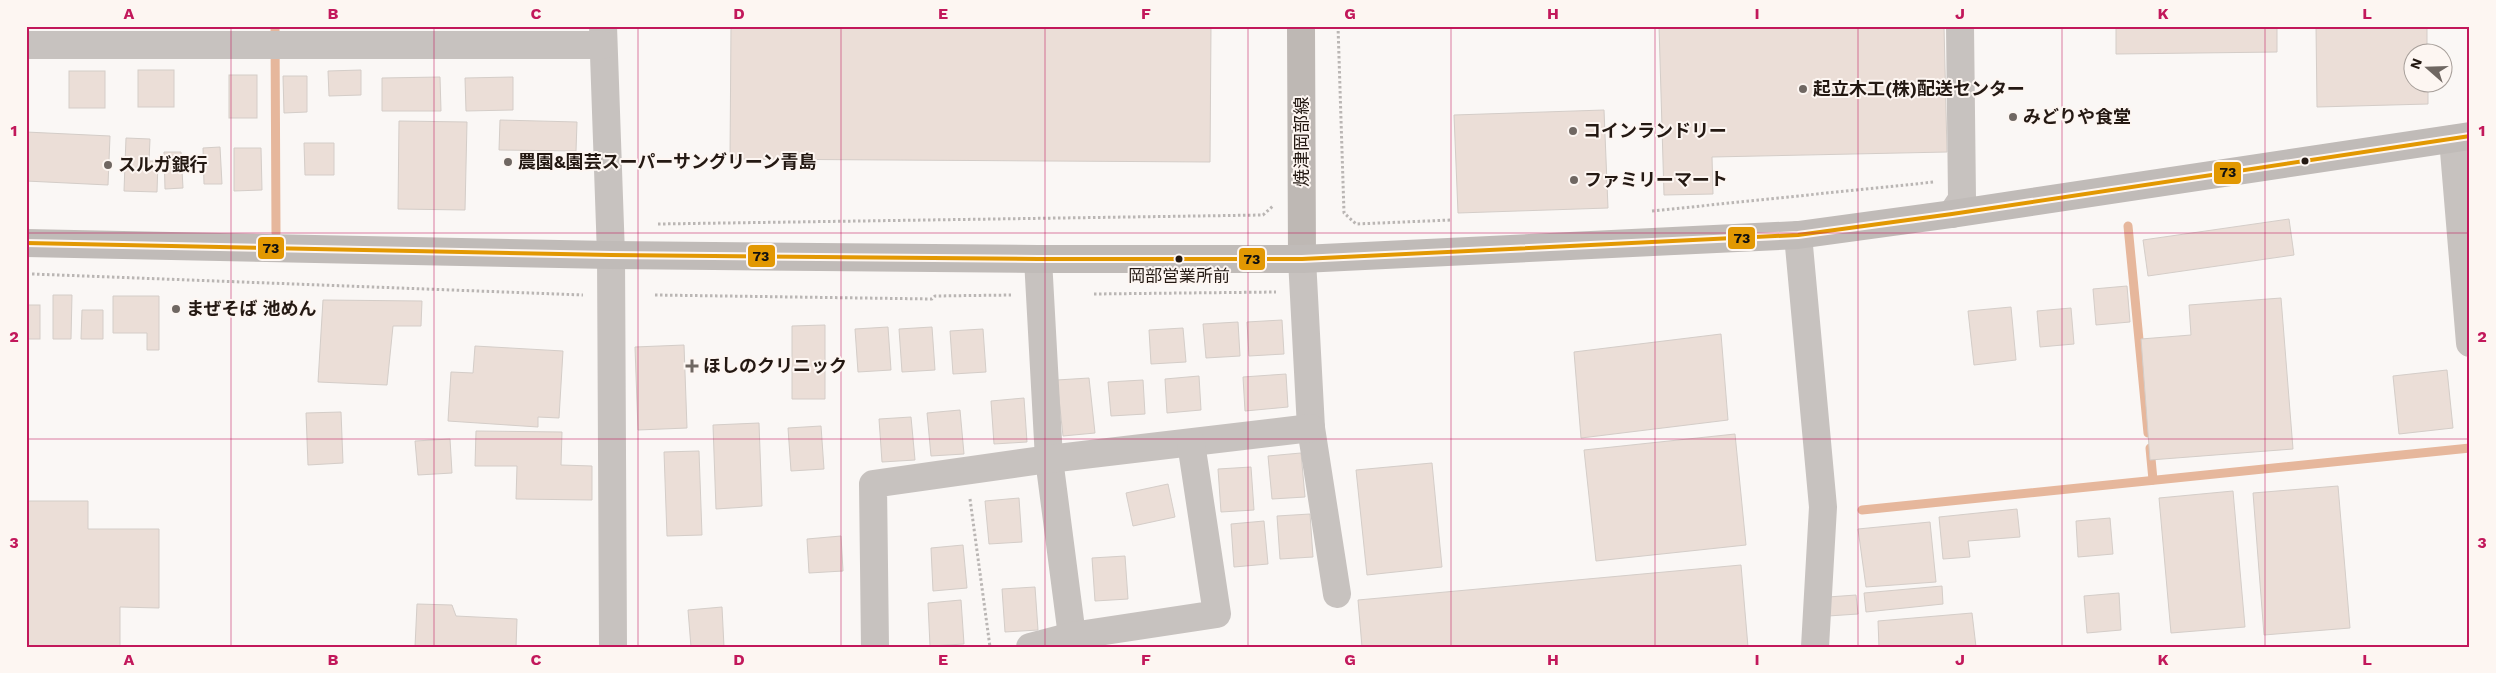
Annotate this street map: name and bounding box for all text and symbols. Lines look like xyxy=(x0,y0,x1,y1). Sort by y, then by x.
text: A xyxy=(124,4,135,23)
text: B xyxy=(328,4,339,23)
text: C xyxy=(531,4,542,23)
text: D xyxy=(733,4,745,23)
text: E xyxy=(938,4,948,23)
text: F xyxy=(1141,4,1151,23)
text: G xyxy=(1344,4,1356,23)
text: H xyxy=(1547,4,1559,23)
text: I xyxy=(1754,4,1760,23)
text: J xyxy=(1955,4,1965,23)
text: K xyxy=(2157,4,2169,23)
text: L xyxy=(2362,4,2372,23)
north arrow xyxy=(2404,42,2454,92)
text: N xyxy=(2406,56,2425,71)
place label: 起立木工(株)配送センター xyxy=(1813,78,2025,99)
marker: 起立木工(株)配送センター xyxy=(1797,83,1809,95)
street label: 焼津岡部線 xyxy=(1291,97,1312,187)
place label: みどりや食堂 xyxy=(2023,106,2131,127)
marker: みどりや食堂 xyxy=(2007,111,2019,123)
place label: コインランドリー xyxy=(1583,120,1727,141)
text: 1 xyxy=(11,121,17,140)
text: 1 xyxy=(2479,121,2485,140)
marker: コインランドリー xyxy=(1567,125,1579,137)
place label: 農園&園芸スーパーサングリーン青島 xyxy=(518,151,816,172)
place label: スルガ銀行 xyxy=(118,154,207,175)
marker: 農園&園芸スーパーサングリーン青島 xyxy=(502,156,514,168)
unlabelled marker xyxy=(2300,156,2310,166)
marker: スルガ銀行 xyxy=(102,159,114,171)
line badge: 73 xyxy=(2213,161,2242,185)
text: 73 xyxy=(2220,164,2236,180)
place label: ファミリーマート xyxy=(1584,169,1728,190)
marker: ファミリーマート xyxy=(1568,174,1580,186)
line badge: 73 xyxy=(1727,226,1756,250)
text: 73 xyxy=(1734,230,1750,246)
line badge: 73 xyxy=(257,236,285,260)
text: 73 xyxy=(263,240,279,256)
line badge: 73 xyxy=(747,244,776,268)
line badge: 73 xyxy=(1238,247,1266,271)
text: 73 xyxy=(753,248,769,264)
text: 73 xyxy=(1244,251,1260,267)
marker: 岡部営業所前 xyxy=(1174,254,1184,264)
place label: 岡部営業所前 xyxy=(1128,266,1230,286)
place label: まぜそば 池めん xyxy=(186,298,317,319)
marker: まぜそば 池めん xyxy=(170,303,182,315)
text: 2 xyxy=(9,327,19,346)
text: 2 xyxy=(2477,327,2487,346)
place label: ほしのクリニック xyxy=(703,355,847,376)
marker: ほしのクリニック xyxy=(685,359,699,373)
text: 3 xyxy=(9,533,19,552)
text: 3 xyxy=(2477,533,2487,552)
text: A xyxy=(124,650,135,669)
text: B xyxy=(328,650,339,669)
text: C xyxy=(531,650,542,669)
text: D xyxy=(733,650,745,669)
text: E xyxy=(938,650,948,669)
text: F xyxy=(1141,650,1151,669)
text: G xyxy=(1344,650,1356,669)
text: H xyxy=(1547,650,1559,669)
text: I xyxy=(1754,650,1760,669)
text: J xyxy=(1955,650,1965,669)
text: K xyxy=(2157,650,2169,669)
text: L xyxy=(2362,650,2372,669)

